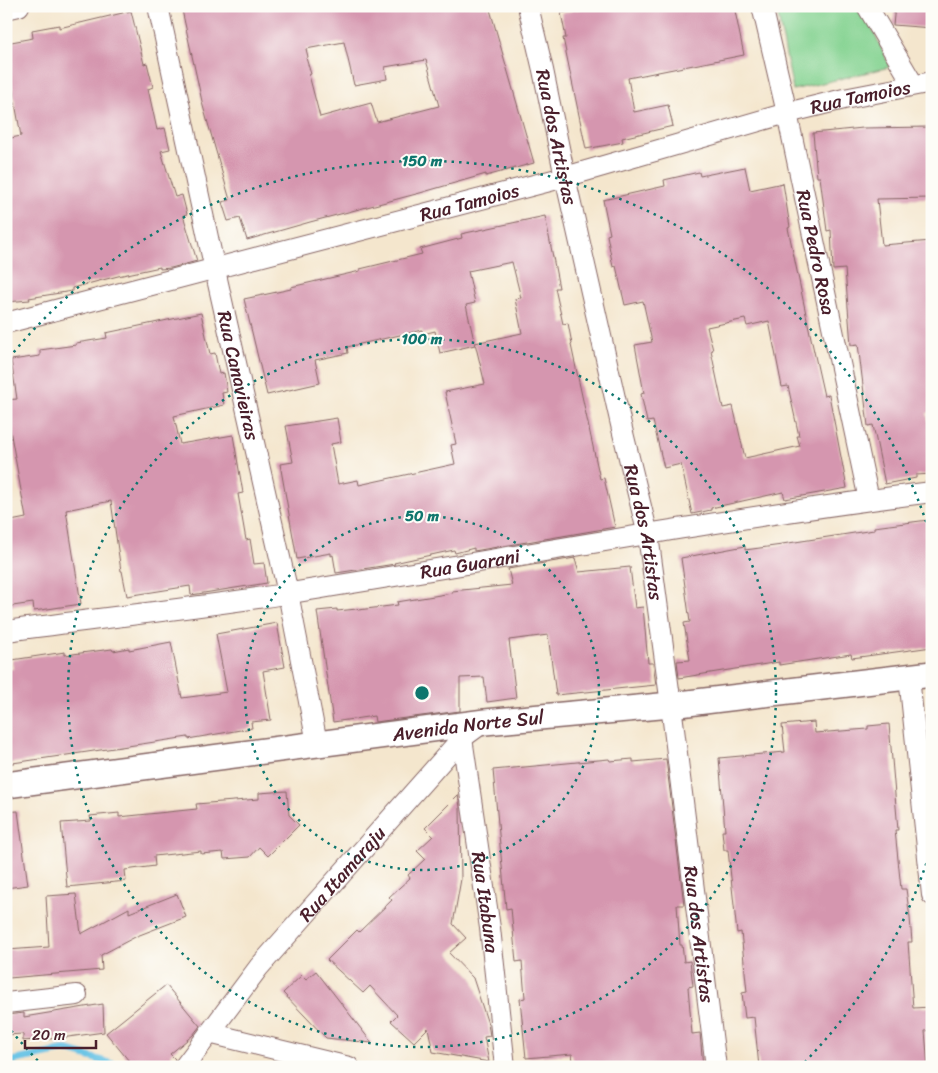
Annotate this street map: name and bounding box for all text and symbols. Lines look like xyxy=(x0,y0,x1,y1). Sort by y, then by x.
street label: Rua dos Artistas xyxy=(527,66,587,208)
street label: Rua Tamoios xyxy=(807,70,914,123)
text: 150 m xyxy=(402,148,443,174)
street label: Rua Tamoios xyxy=(416,173,523,231)
street label: Rua Pedro Rosa xyxy=(787,186,846,318)
street label: Rua Canavieiras xyxy=(208,307,269,444)
text: 100 m xyxy=(402,326,443,352)
street label: Rua dos Artistas xyxy=(615,461,673,602)
text: 50 m xyxy=(405,503,440,529)
street label: Rua Guarani xyxy=(418,539,523,588)
centre of rings xyxy=(413,684,431,702)
street label: Avenida Norte Sul xyxy=(389,700,546,751)
street label: Rua Itamaraju xyxy=(290,818,394,929)
street label: Rua Itabuna xyxy=(462,849,509,955)
street label: Rua dos Artistas xyxy=(675,864,724,1005)
scale bar xyxy=(25,1018,96,1050)
text: 20 m xyxy=(32,1022,66,1048)

